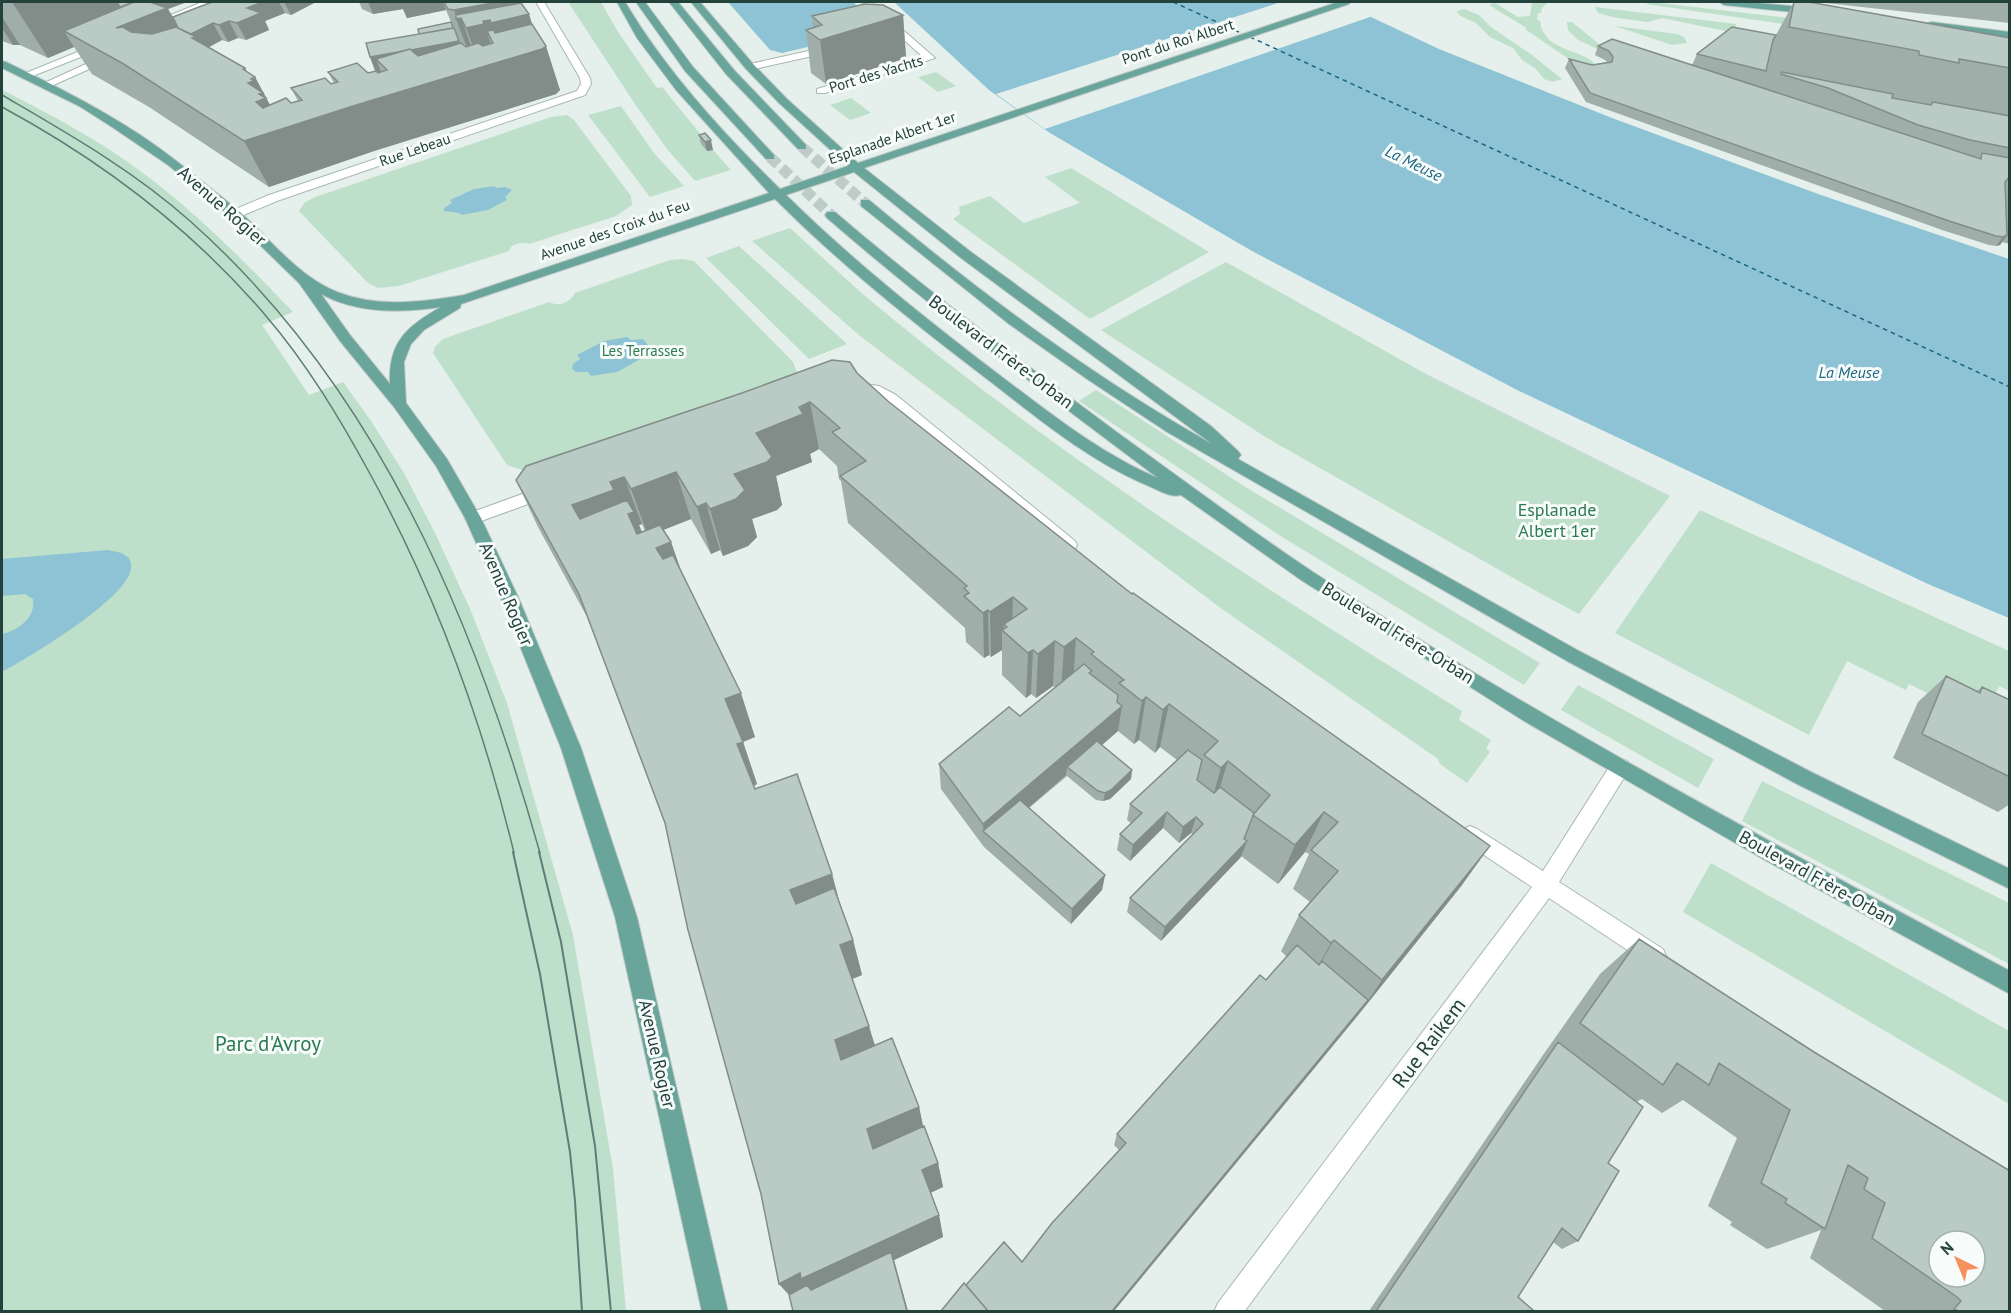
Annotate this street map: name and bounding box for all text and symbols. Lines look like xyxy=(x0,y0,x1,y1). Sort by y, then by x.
street label: Pont du Roi Albert xyxy=(1119,14,1236,69)
street label: Port des Yachts xyxy=(827,50,925,97)
street label: Esplanade Albert 1er xyxy=(826,107,958,168)
street label: Rue Lebeau xyxy=(377,128,453,171)
water label: La Meuse xyxy=(1382,141,1446,186)
street label: Avenue Rogier xyxy=(173,161,271,250)
street label: Avenue des Croix du Feu xyxy=(537,195,692,264)
street label: Boulevard Frère-Orban xyxy=(924,290,1078,414)
park label: Les Terrasses xyxy=(602,341,684,360)
water label: La Meuse xyxy=(1819,362,1880,382)
park label: Esplanade Albert 1er xyxy=(1518,498,1596,542)
street label: Avenue Rogier xyxy=(474,539,539,649)
street label: Boulevard Frère-Orban xyxy=(1318,576,1479,689)
street label: Boulevard Frère-Orban xyxy=(1735,825,1899,930)
street label: Rue Raikem xyxy=(1386,992,1471,1093)
street label: Avenue Rogier xyxy=(634,998,681,1110)
park label: Parc d'Avroy xyxy=(215,1030,321,1057)
north arrow xyxy=(1927,1229,1987,1289)
text: N xyxy=(1936,1237,1957,1259)

